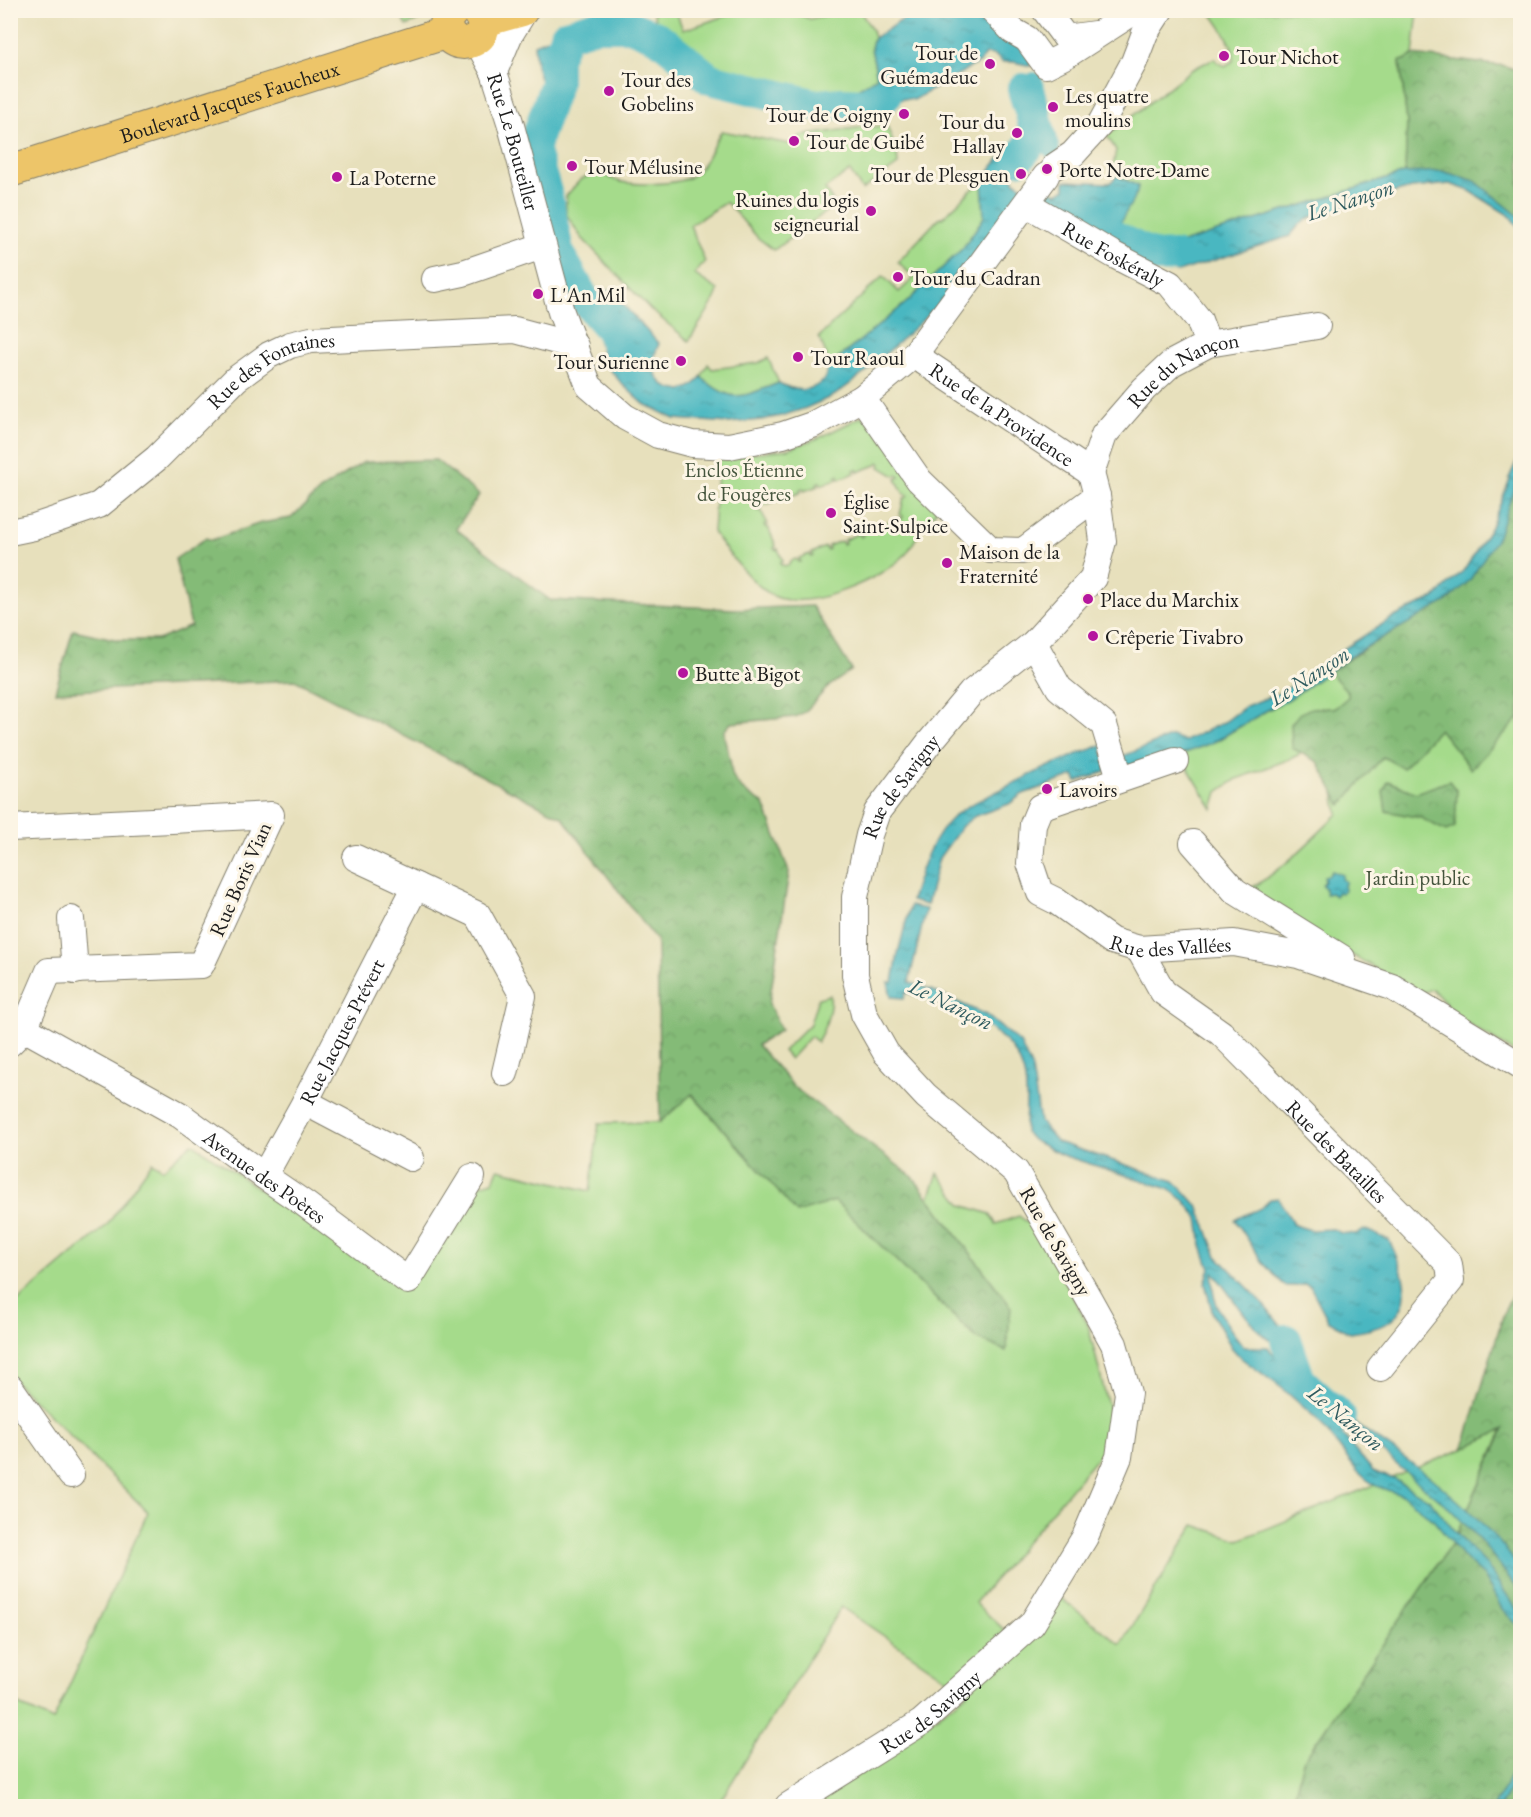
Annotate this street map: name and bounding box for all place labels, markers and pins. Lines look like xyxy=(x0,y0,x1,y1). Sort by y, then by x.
place label: Tour de Guémadeuc xyxy=(880,39,978,90)
place label: Tour Nichot xyxy=(1236,43,1339,70)
marker: Tour Nichot xyxy=(1217,49,1231,63)
marker: Tour de Guémadeuc xyxy=(983,57,997,71)
place label: Tour des Gobelins xyxy=(621,66,694,117)
place label: Les quatre moulins xyxy=(1065,82,1149,133)
marker: Tour des Gobelins xyxy=(602,84,616,98)
marker: Les quatre moulins xyxy=(1046,100,1060,114)
place label: Tour de Coigny xyxy=(765,101,893,128)
marker: Tour de Coigny xyxy=(897,107,911,121)
place label: Tour du Hallay xyxy=(939,108,1006,159)
marker: Tour du Hallay xyxy=(1010,126,1024,140)
place label: Tour de Guibé xyxy=(806,128,924,155)
marker: Tour de Guibé xyxy=(787,134,801,148)
place label: Tour Mélusine xyxy=(584,153,703,180)
place label: Porte Notre-Dame xyxy=(1059,156,1209,183)
marker: Tour Mélusine xyxy=(565,159,579,173)
place label: Tour de Plesguen xyxy=(870,161,1009,188)
marker: Porte Notre-Dame xyxy=(1040,162,1054,176)
place label: La Poterne xyxy=(349,164,436,191)
marker: Tour de Plesguen xyxy=(1014,167,1028,181)
marker: La Poterne xyxy=(330,170,344,184)
place label: Ruines du logis seigneurial xyxy=(735,186,859,237)
marker: Ruines du logis seigneurial xyxy=(864,204,878,218)
place label: Tour du Cadran xyxy=(910,264,1041,291)
marker: Tour du Cadran xyxy=(891,270,905,284)
place label: L'An Mil xyxy=(550,281,625,308)
marker: L'An Mil xyxy=(531,287,545,301)
place label: Tour Raoul xyxy=(810,344,904,371)
place label: Tour Surienne xyxy=(553,348,669,375)
marker: Tour Raoul xyxy=(791,350,805,364)
marker: Tour Surienne xyxy=(674,354,688,368)
place label: Église Saint-Sulpice xyxy=(843,488,948,539)
marker: Église Saint-Sulpice xyxy=(824,506,838,520)
place label: Maison de la Fraternité xyxy=(959,538,1061,589)
marker: Maison de la Fraternité xyxy=(940,556,954,570)
place label: Place du Marchix xyxy=(1100,586,1239,613)
marker: Place du Marchix xyxy=(1081,592,1095,606)
place label: Crêperie Tivabro xyxy=(1105,623,1243,650)
marker: Crêperie Tivabro xyxy=(1086,629,1100,643)
place label: Butte à Bigot xyxy=(695,660,801,687)
marker: Butte à Bigot xyxy=(676,666,690,680)
place label: Lavoirs xyxy=(1059,776,1117,803)
marker: Lavoirs xyxy=(1040,782,1054,796)

